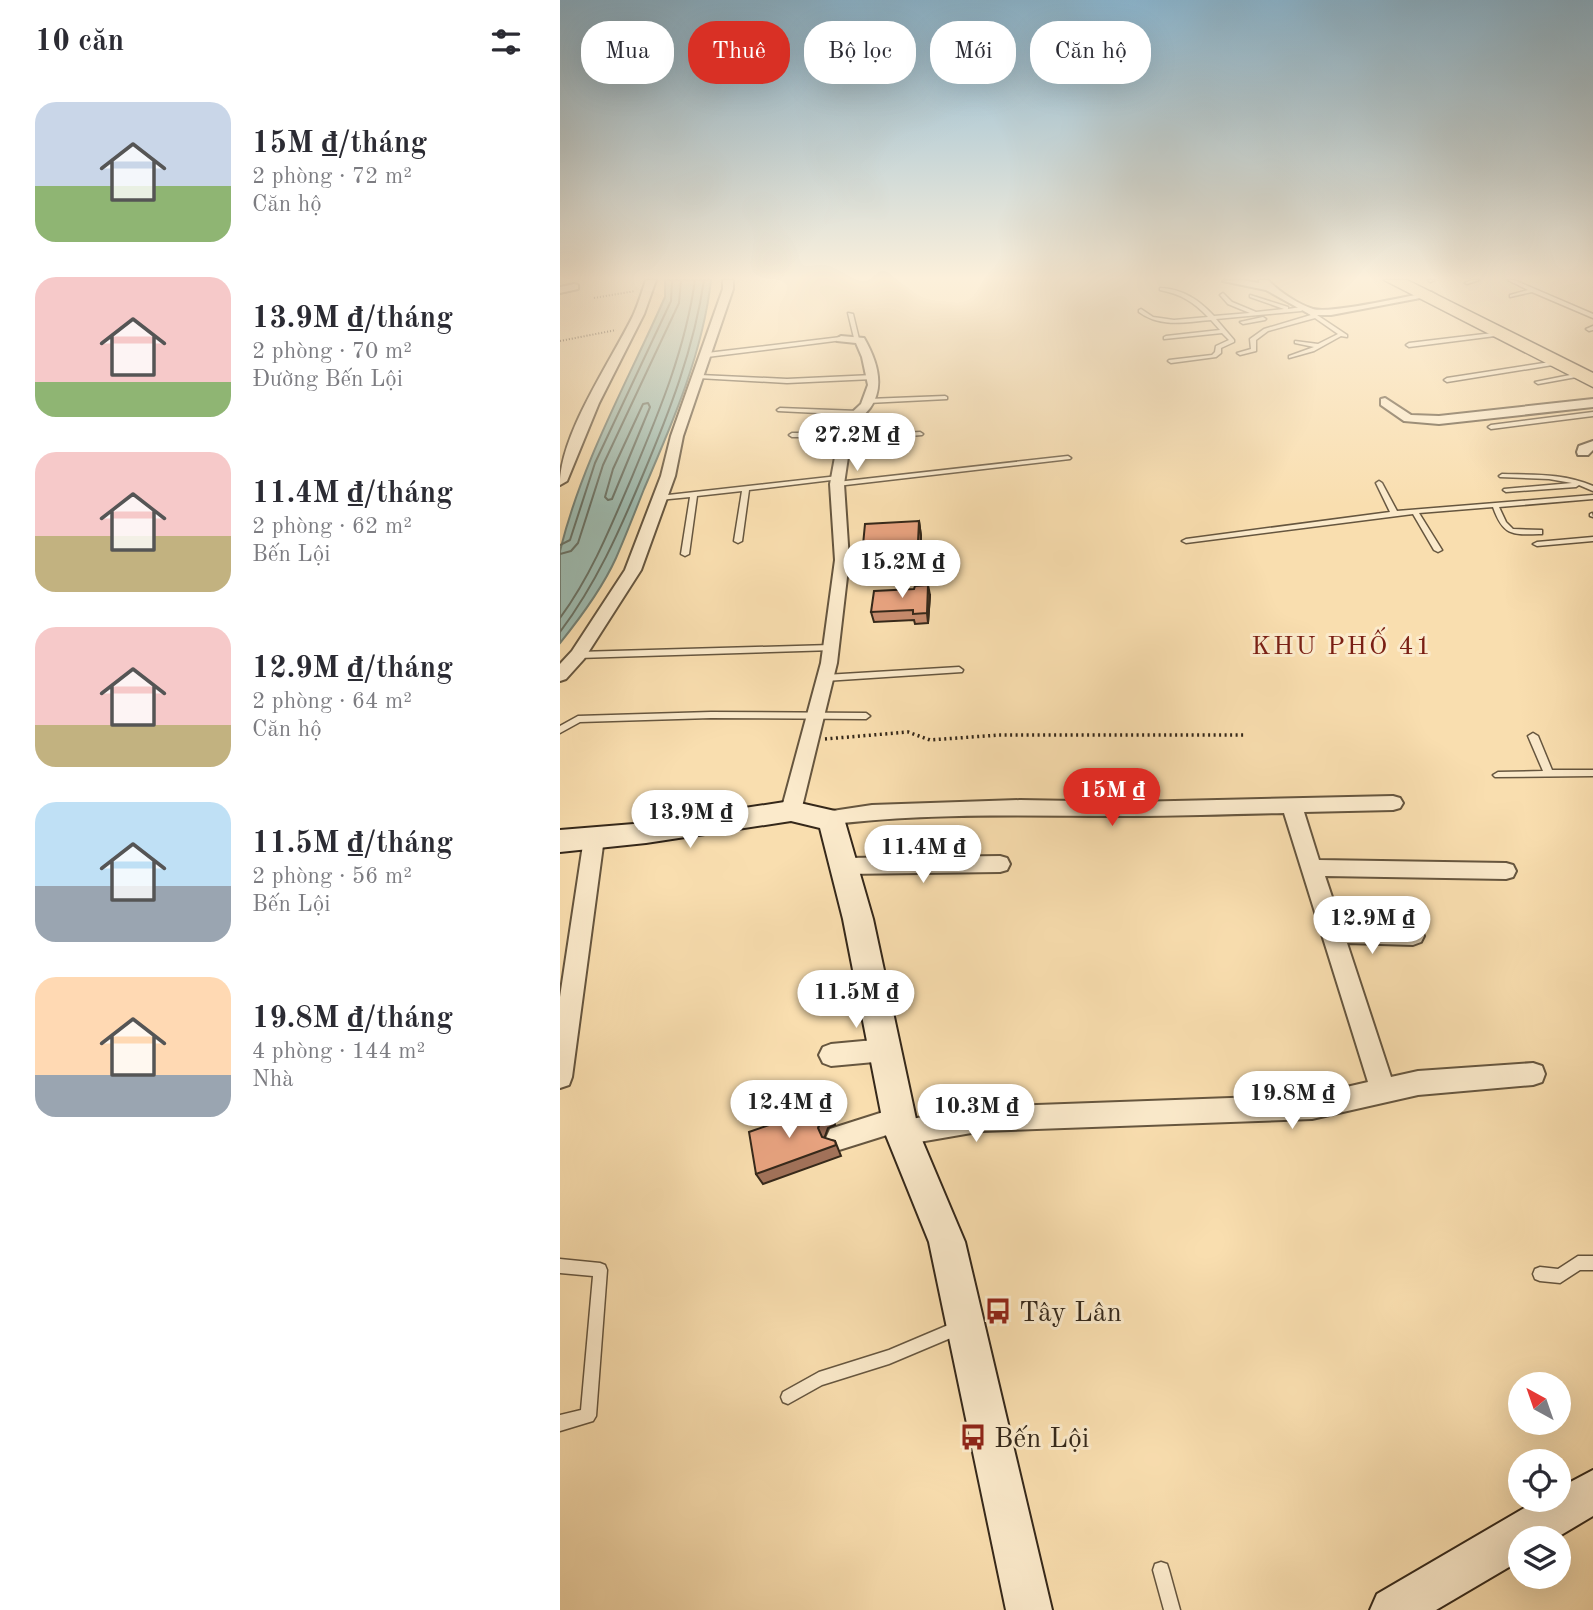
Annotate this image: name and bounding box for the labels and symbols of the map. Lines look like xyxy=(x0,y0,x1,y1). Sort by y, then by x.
pin: 27.2M ₫ xyxy=(792,414,922,473)
pin: 15.2M ₫ xyxy=(837,540,967,600)
district label: KHU PHỐ 41 xyxy=(1251,627,1433,660)
pin: 15M ₫ xyxy=(1063,768,1161,828)
pin: 13.9M ₫ xyxy=(625,790,755,850)
pin: 11.4M ₫ xyxy=(858,826,988,885)
pin: 12.9M ₫ xyxy=(1307,897,1437,956)
pin: 11.5M ₫ xyxy=(791,970,921,1030)
pin: 19.8M ₫ xyxy=(1227,1072,1357,1131)
pin: 12.4M ₫ xyxy=(724,1080,854,1140)
pin: 10.3M ₫ xyxy=(911,1084,1041,1144)
bus stop icon: Tây Lân xyxy=(983,1296,1013,1326)
place label: Tây Lân xyxy=(1019,1300,1122,1328)
north arrow xyxy=(1508,1372,1572,1435)
bus stop icon: Bến Lội xyxy=(958,1422,988,1452)
place label: Bến Lội xyxy=(994,1425,1089,1454)

